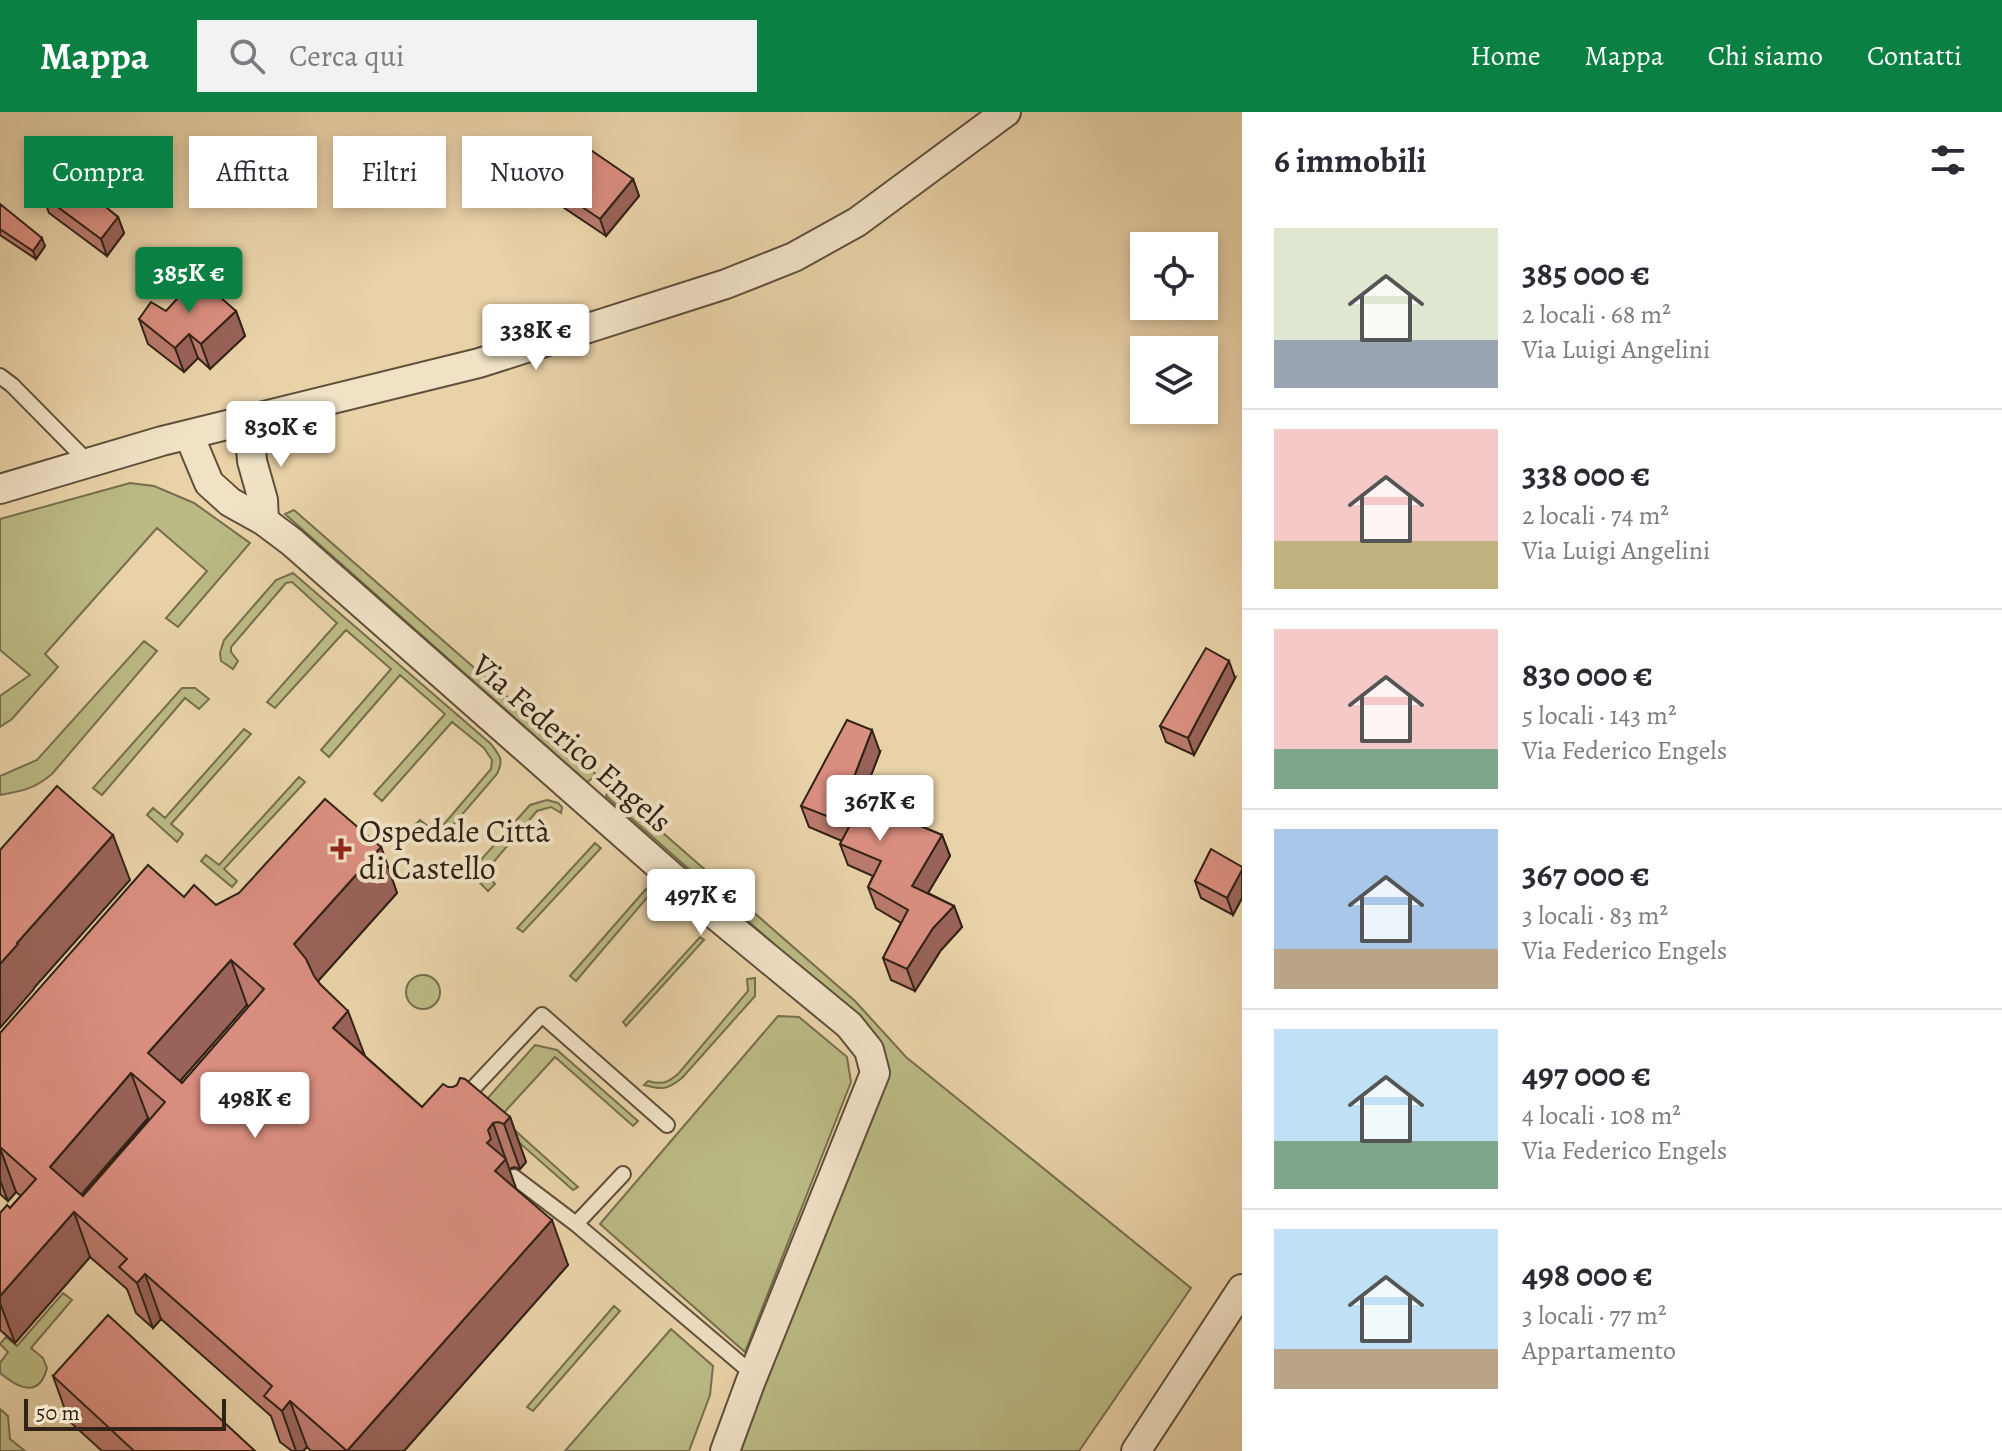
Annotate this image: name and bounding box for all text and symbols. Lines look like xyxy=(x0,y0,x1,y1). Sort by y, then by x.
search box xyxy=(197,20,757,92)
text: Mappa xyxy=(40,30,149,82)
icon: search xyxy=(225,34,269,78)
text: Cerca qui xyxy=(289,36,404,76)
text: Home xyxy=(1470,37,1541,75)
text: Mappa xyxy=(1585,37,1664,75)
text: Chi siamo xyxy=(1708,37,1823,75)
text: Contatti xyxy=(1867,37,1962,75)
chip: Compra xyxy=(24,136,173,208)
chip: Affitta xyxy=(189,136,317,208)
chip: Filtri xyxy=(333,136,446,208)
chip: Nuovo xyxy=(462,136,592,208)
text: 6 immobili xyxy=(1274,137,1427,184)
icon: filters xyxy=(1926,138,1970,182)
map controls xyxy=(1130,232,1218,424)
button: locate xyxy=(1130,232,1218,320)
pin: 385K € xyxy=(124,247,254,315)
text: 385 000 € xyxy=(1522,250,1650,297)
text: 385K € xyxy=(153,255,225,290)
icon: home xyxy=(1338,260,1434,356)
text: 2 locali · 68 m² xyxy=(1522,297,1671,332)
pin: 338K € xyxy=(471,304,601,372)
text: 338K € xyxy=(500,312,572,347)
text: Via Luigi Angelini xyxy=(1522,332,1710,367)
button: layers xyxy=(1130,336,1218,424)
pin: 830K € xyxy=(216,401,346,469)
text: 830K € xyxy=(244,409,318,444)
text: 338 000 € xyxy=(1522,451,1650,498)
icon: home xyxy=(1338,461,1434,557)
text: 2 locali · 74 m² xyxy=(1522,498,1669,533)
text: Via Luigi Angelini xyxy=(1522,533,1710,568)
street label: Via Federico Engels xyxy=(462,643,682,842)
text: 830 000 € xyxy=(1522,651,1653,698)
icon: home xyxy=(1338,661,1434,757)
text: 5 locali · 143 m² xyxy=(1522,698,1676,733)
text: Via Federico Engels xyxy=(1522,733,1727,768)
pin: 367K € xyxy=(815,775,945,843)
text: 367K € xyxy=(845,783,915,818)
place label: Ospedale Città di Castello xyxy=(359,809,550,890)
marker: Ospedale Città di Castello xyxy=(330,838,352,860)
text: 367 000 € xyxy=(1522,851,1650,898)
icon: home xyxy=(1338,861,1434,957)
pin: 497K € xyxy=(636,869,766,937)
text: 497K € xyxy=(665,877,737,912)
text: 3 locali · 83 m² xyxy=(1522,898,1668,933)
text: Via Federico Engels xyxy=(1522,933,1727,968)
text: 497 000 € xyxy=(1522,1051,1651,1098)
icon: home xyxy=(1338,1061,1434,1157)
pin: 498K € xyxy=(190,1072,320,1140)
text: 498K € xyxy=(218,1080,292,1115)
text: 4 locali · 108 m² xyxy=(1522,1098,1681,1133)
text: Via Federico Engels xyxy=(1522,1133,1727,1168)
text: 498 000 € xyxy=(1522,1251,1653,1298)
icon: home xyxy=(1338,1261,1434,1357)
text: 3 locali · 77 m² xyxy=(1522,1298,1666,1333)
text: Appartamento xyxy=(1522,1333,1676,1368)
scale bar xyxy=(24,1395,226,1431)
text: 50 m xyxy=(36,1398,80,1428)

